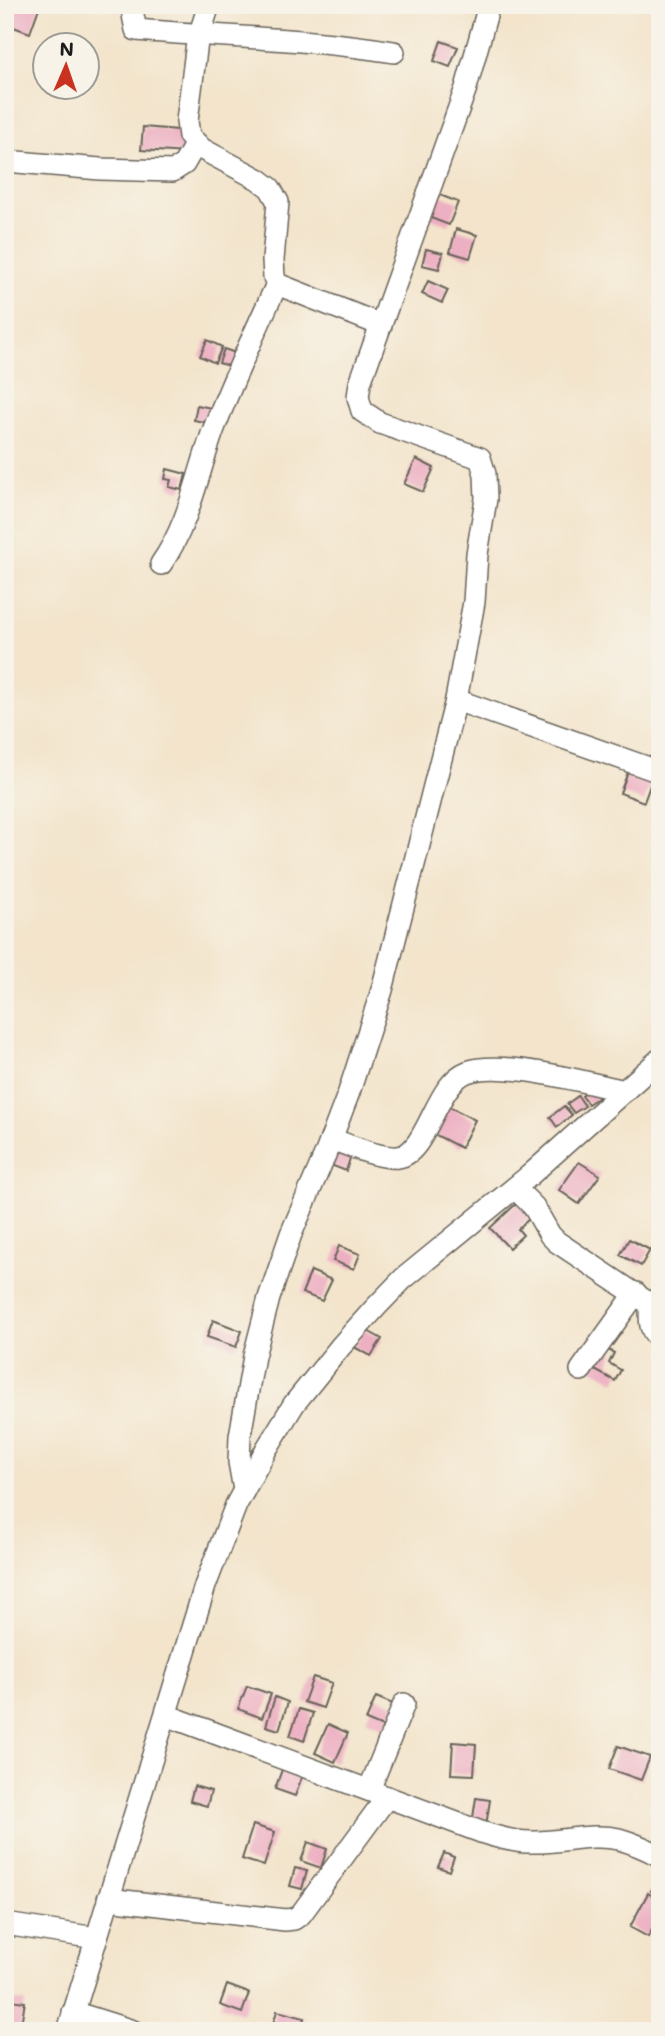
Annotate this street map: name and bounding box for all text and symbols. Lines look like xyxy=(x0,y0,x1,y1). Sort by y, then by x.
north arrow xyxy=(32,32,102,102)
text: N xyxy=(59,36,74,61)

